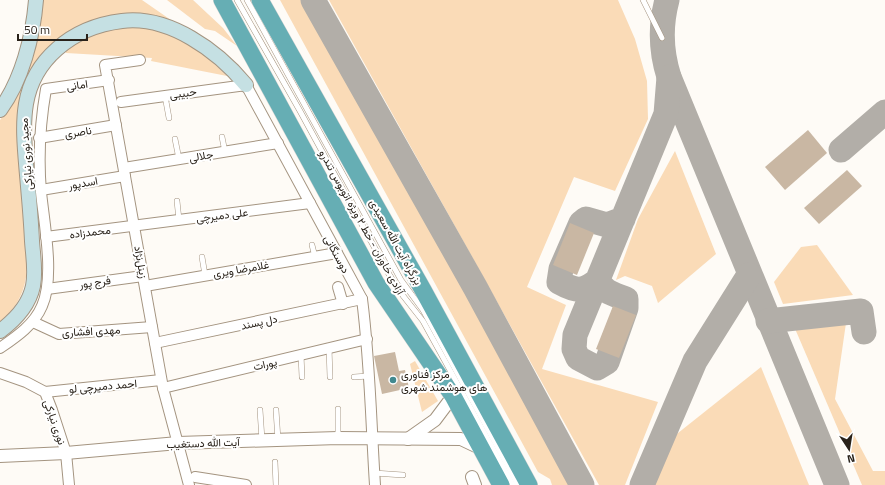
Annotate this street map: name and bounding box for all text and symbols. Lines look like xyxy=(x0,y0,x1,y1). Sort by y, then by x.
scale bar xyxy=(18,16,87,42)
text: 50 m xyxy=(24,20,50,39)
street label: امانی xyxy=(65,76,89,94)
street label: حبیبی xyxy=(168,83,198,103)
street label: مجید نوری نیارکی xyxy=(15,117,37,191)
street label: ناصری xyxy=(63,122,93,142)
street label: جلالی xyxy=(188,146,214,166)
street label: آزادی خاوران - خط ۲ ویژه اتوبوس تندرو xyxy=(315,147,409,299)
street label: اسدپور xyxy=(66,173,99,194)
street label: بزرگراه آیت الله سعیدی xyxy=(366,196,426,288)
street label: علی دمیرچی xyxy=(195,204,249,226)
street label: محمدزاده xyxy=(68,222,112,242)
street label: دوسنگانی xyxy=(320,232,354,276)
street label: زینل‌نژاد xyxy=(130,244,152,280)
street label: غلامرضا ویری xyxy=(212,256,271,282)
street label: فرج پور xyxy=(77,272,112,292)
street label: دل پسند xyxy=(239,310,279,334)
street label: مهدی افشاری xyxy=(61,321,121,341)
street label: پورات xyxy=(251,353,279,375)
place label: مرکز فناوری های هوشمند شهری xyxy=(401,366,488,395)
street label: احمد دمیرچی لو xyxy=(68,375,138,397)
marker: مرکز فناوری های هوشمند شهری xyxy=(388,375,398,385)
street label: نوری نیارکی xyxy=(40,397,70,447)
north arrow xyxy=(829,429,869,469)
street label: آیت الله دستغیب xyxy=(166,434,241,452)
text: N xyxy=(846,450,856,467)

